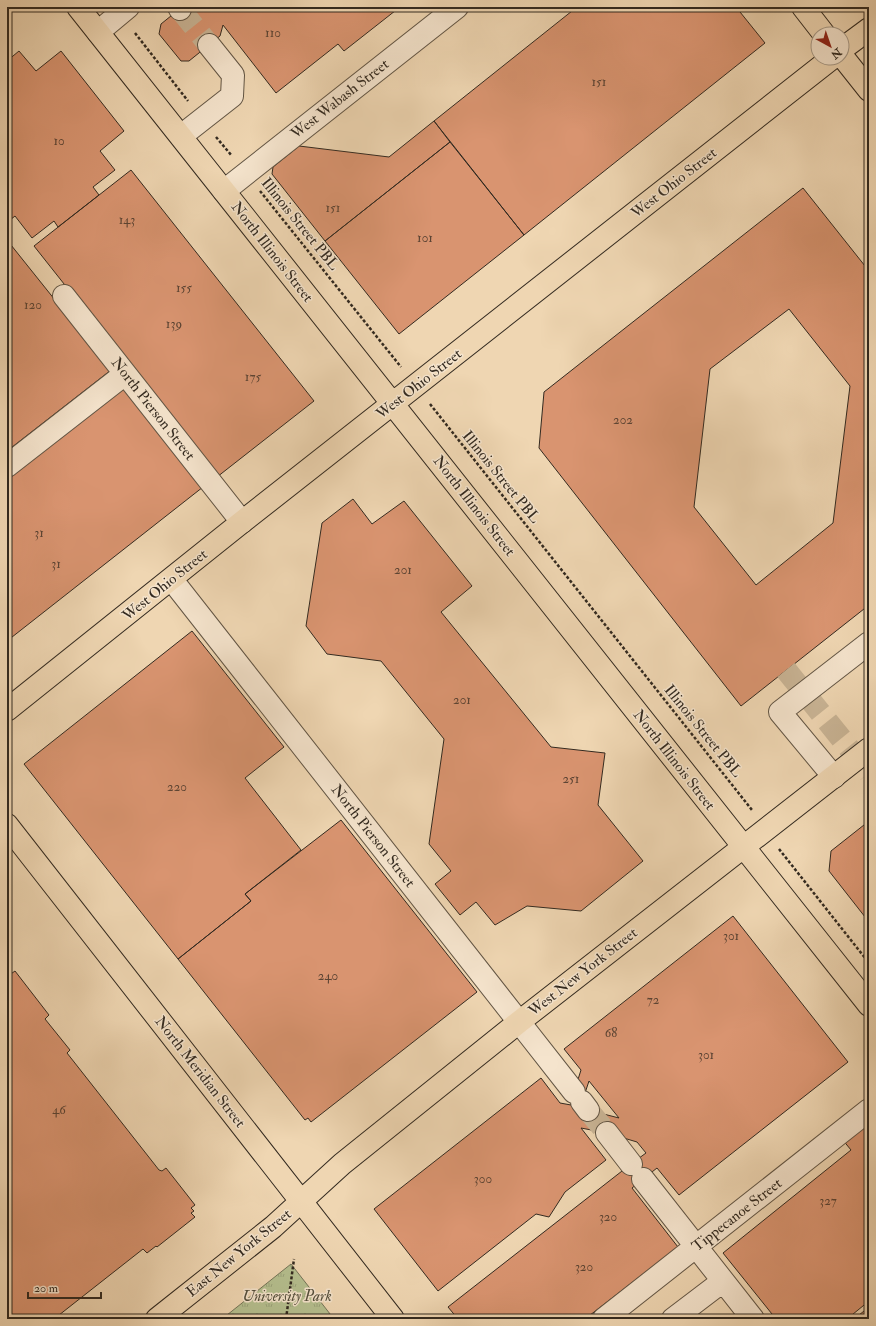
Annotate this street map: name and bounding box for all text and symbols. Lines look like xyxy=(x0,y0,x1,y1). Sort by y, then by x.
house number: 110 xyxy=(265,25,281,41)
north arrow xyxy=(810,26,850,66)
text: N xyxy=(827,44,845,62)
street label: West Wabash Street xyxy=(286,55,393,144)
house number: 151 xyxy=(592,74,607,90)
house number: 10 xyxy=(53,133,65,149)
street label: West Ohio Street xyxy=(626,143,721,223)
street label: Illinois Street PBL xyxy=(257,174,343,274)
street label: North Illinois Street xyxy=(227,198,317,306)
house number: 151 xyxy=(326,200,341,216)
house number: 143 xyxy=(119,212,135,228)
house number: 101 xyxy=(417,230,433,246)
house number: 155 xyxy=(176,280,192,296)
house number: 120 xyxy=(24,297,42,313)
house number: 139 xyxy=(166,316,182,332)
street label: West Ohio Street xyxy=(371,344,466,424)
street label: North Pierson Street xyxy=(107,354,199,464)
house number: 175 xyxy=(245,369,261,385)
house number: 202 xyxy=(613,412,633,428)
street label: Illinois Street PBL xyxy=(458,427,544,527)
street label: North Illinois Street xyxy=(429,452,519,560)
house number: 31 xyxy=(34,525,44,541)
street label: West Ohio Street xyxy=(118,545,211,626)
house number: 31 xyxy=(51,556,61,572)
house number: 201 xyxy=(394,562,412,578)
street label: Illinois Street PBL xyxy=(660,681,746,781)
house number: 201 xyxy=(453,692,471,708)
street label: North Illinois Street xyxy=(629,706,719,814)
house number: 251 xyxy=(563,771,580,787)
house number: 220 xyxy=(167,779,187,795)
street label: North Pierson Street xyxy=(327,781,419,891)
street label: West New York Street xyxy=(524,923,641,1021)
house number: 301 xyxy=(723,928,739,944)
house number: 240 xyxy=(318,968,338,984)
house number: 72 xyxy=(647,992,660,1008)
street label: North Meridian Street xyxy=(151,1012,250,1132)
house number: 68 xyxy=(605,1025,617,1041)
house number: 301 xyxy=(698,1047,714,1063)
house number: 46 xyxy=(52,1102,67,1118)
house number: 300 xyxy=(474,1171,492,1187)
street label: Tippecanoe Street xyxy=(688,1174,787,1257)
house number: 327 xyxy=(819,1193,837,1209)
street label: East New York Street xyxy=(183,1205,296,1301)
house number: 320 xyxy=(599,1209,617,1225)
house number: 320 xyxy=(575,1259,593,1275)
scale bar xyxy=(28,1274,101,1300)
text: 20 m xyxy=(34,1281,59,1296)
park label: University Park xyxy=(242,1287,332,1306)

